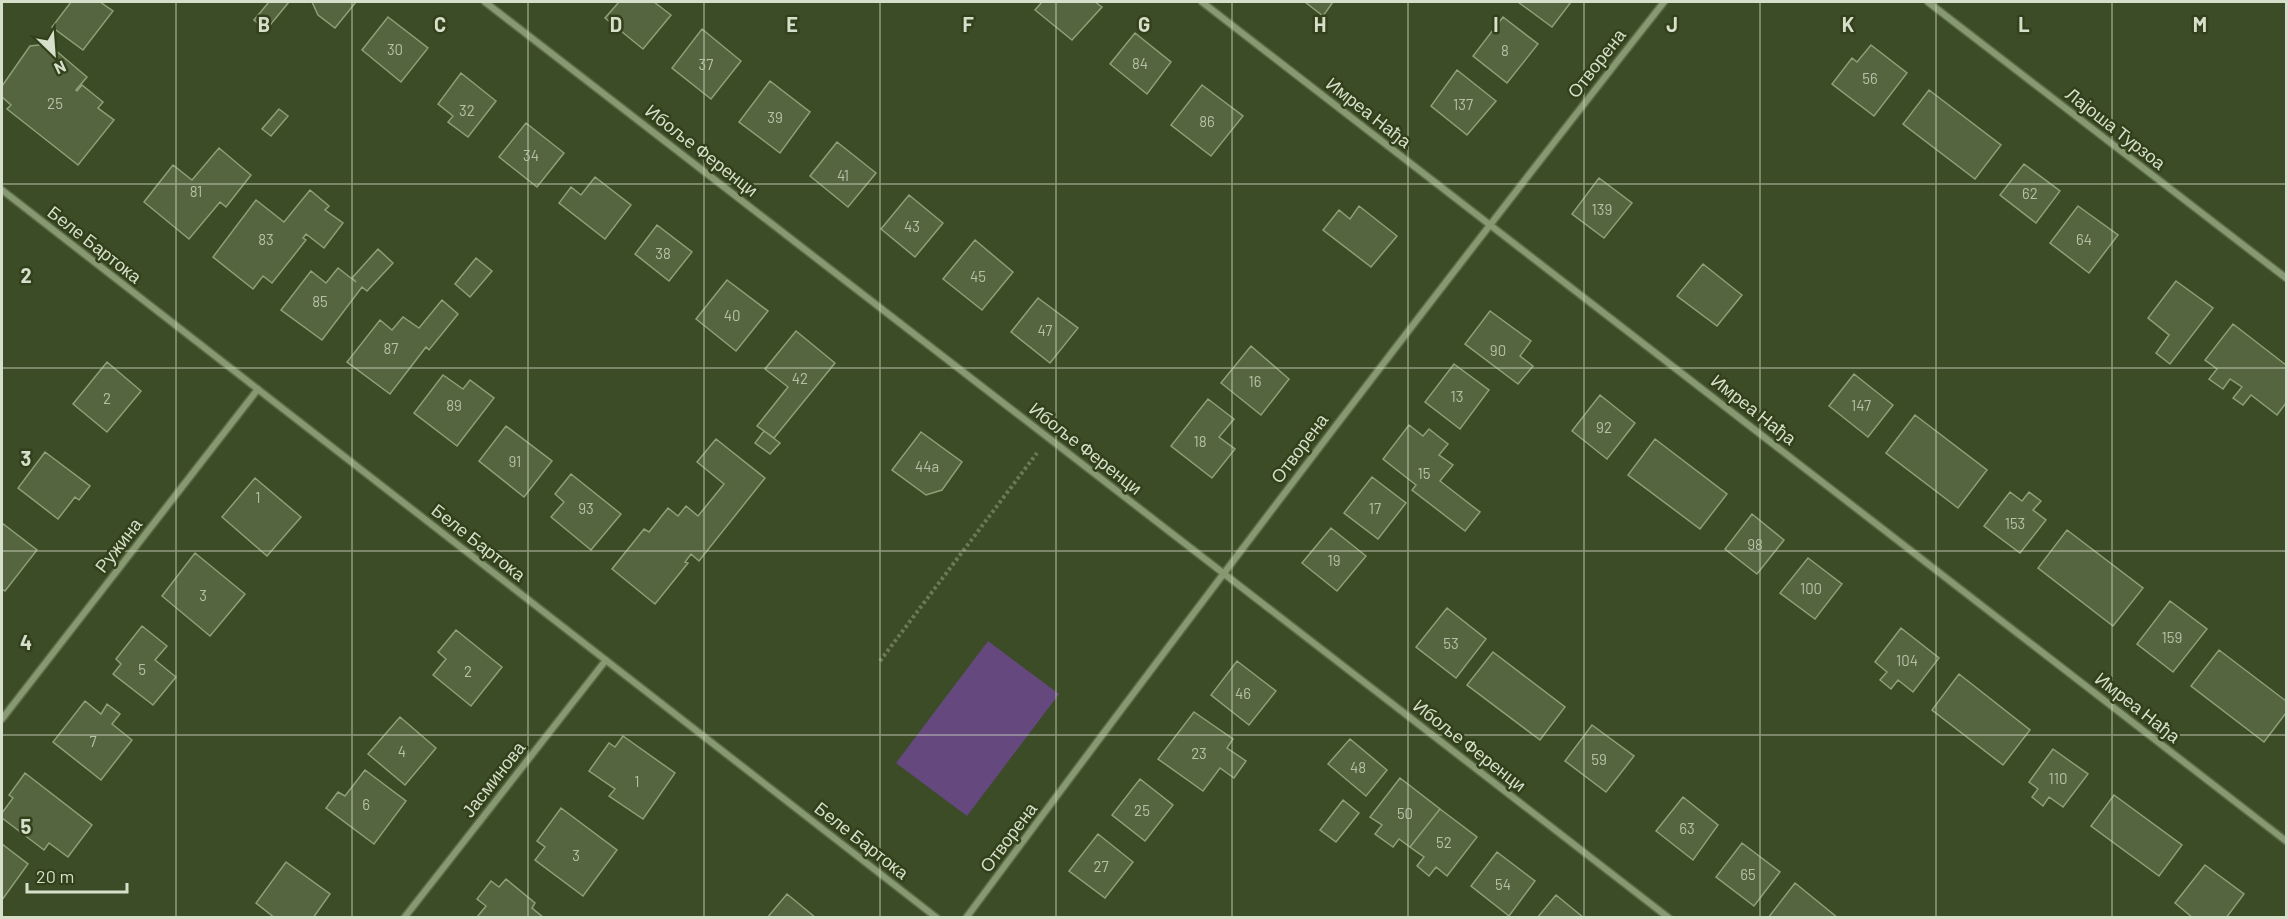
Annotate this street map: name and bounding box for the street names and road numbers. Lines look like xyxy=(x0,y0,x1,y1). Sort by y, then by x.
street label: Отворена xyxy=(1562,23,1630,102)
street label: Имреа Нађа xyxy=(1322,72,1417,153)
street label: Лајоша Турзоа xyxy=(2062,82,2171,174)
street label: Ибоље Ференци xyxy=(641,99,763,201)
street label: Беле Бартока xyxy=(44,201,147,288)
street label: Имреа Нађа xyxy=(1707,369,1802,450)
street label: Ибоље Ференци xyxy=(1025,397,1147,499)
street label: Отворена xyxy=(1266,408,1333,487)
street label: Беле Бартока xyxy=(428,499,531,586)
street label: Ружина xyxy=(90,513,147,577)
street label: Имреа Нађа xyxy=(2091,667,2186,748)
street label: Ибоље Ференци xyxy=(1409,694,1531,796)
street label: Јасминова xyxy=(457,736,530,821)
street label: Беле Бартока xyxy=(811,797,914,884)
street label: Отворена xyxy=(975,797,1042,876)

